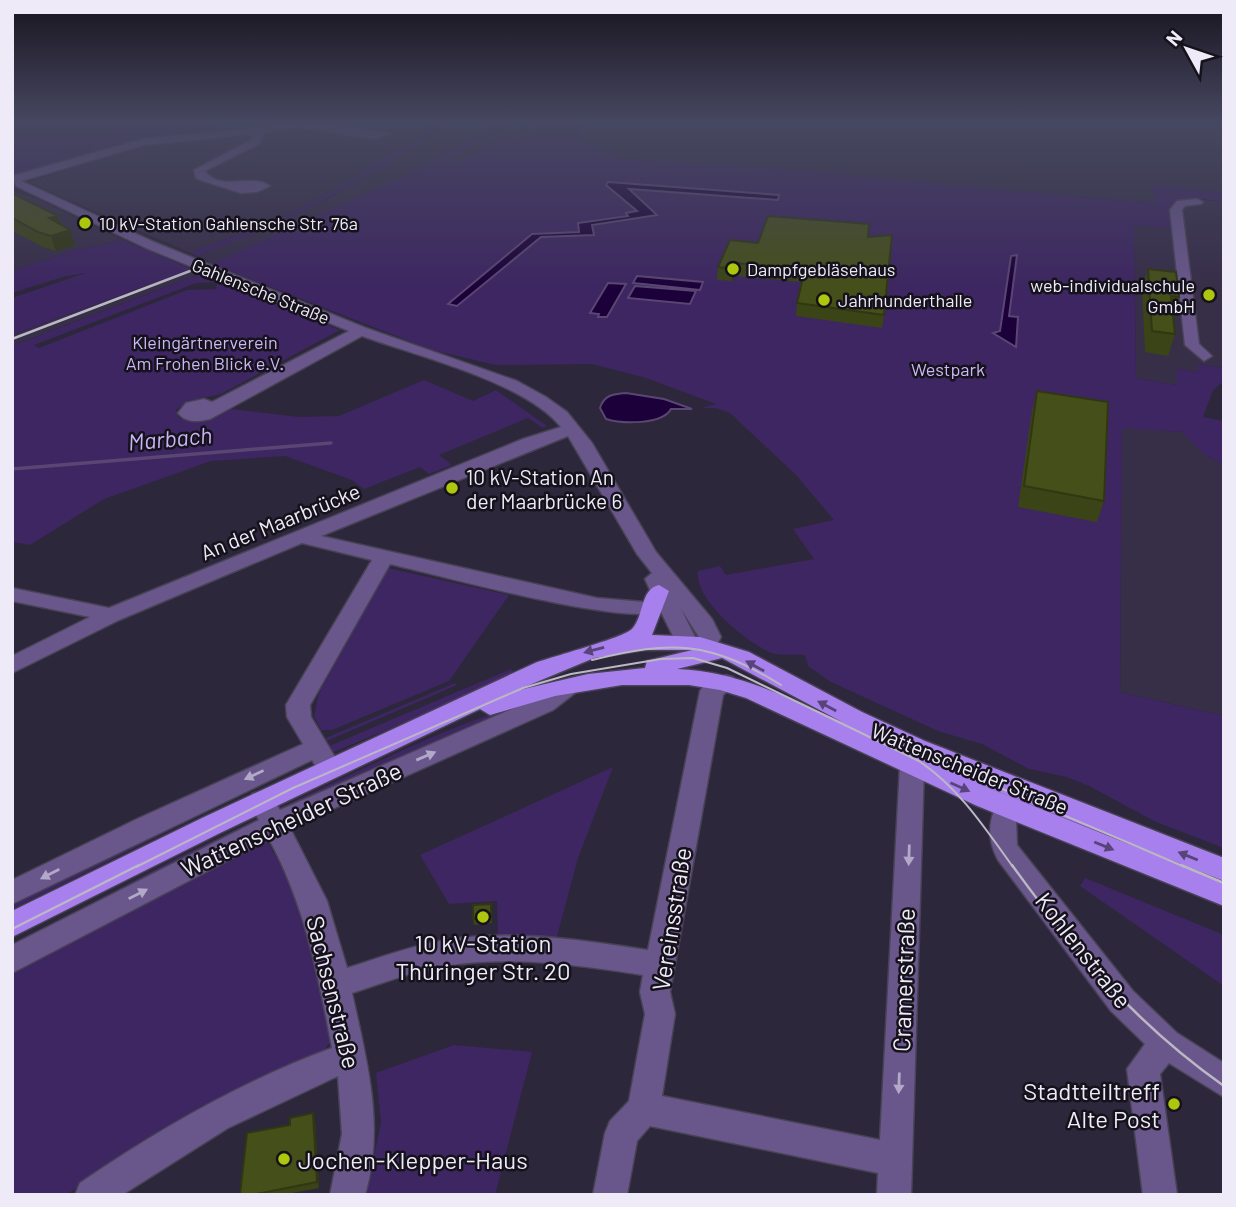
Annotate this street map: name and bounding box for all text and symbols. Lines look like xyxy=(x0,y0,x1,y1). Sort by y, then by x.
north arrow xyxy=(1152,14,1222,84)
text: N xyxy=(1161,26,1186,50)
place label: 10 kV-Station Gahlensche Str. 76a xyxy=(99,212,358,234)
marker: 10 kV-Station Gahlensche Str. 76a xyxy=(77,215,93,231)
street label: Gahlensche Straße xyxy=(189,253,333,329)
place label: Dampfgebläsehaus xyxy=(747,258,896,280)
marker: Dampfgebläsehaus xyxy=(725,261,741,277)
place label: web-individualschule GmbH xyxy=(1030,274,1195,317)
marker: web-individualschule GmbH xyxy=(1201,287,1217,303)
place label: Jahrhunderthalle xyxy=(838,289,972,311)
marker: Jahrhunderthalle xyxy=(816,292,832,308)
park label: Kleingärtnerverein Am Frohen Blick e.V. xyxy=(126,331,284,374)
park label: Westpark xyxy=(911,358,985,380)
water label: Marbach xyxy=(127,420,213,456)
place label: 10 kV-Station An der Maarbrücke 6 xyxy=(466,464,622,513)
street label: An der Maarbrücke xyxy=(197,478,363,564)
marker: 10 kV-Station An der Maarbrücke 6 xyxy=(444,480,460,496)
one-way arrow xyxy=(584,646,605,656)
one-way arrow xyxy=(745,660,765,672)
one-way arrow xyxy=(818,700,837,712)
street label: Wattenscheider Straße xyxy=(868,717,1072,819)
one-way arrow xyxy=(416,750,436,762)
street label: Wattenscheider Straße xyxy=(176,755,406,883)
one-way arrow xyxy=(244,769,264,781)
one-way arrow xyxy=(950,781,970,793)
one-way arrow xyxy=(1093,840,1114,851)
street label: Vereinsstraße xyxy=(645,845,697,993)
one-way arrow xyxy=(903,845,914,867)
one-way arrow xyxy=(1178,850,1199,861)
one-way arrow xyxy=(40,868,59,880)
street label: Kohlenstraße xyxy=(1030,886,1138,1014)
one-way arrow xyxy=(128,888,148,900)
street label: Cramerstraße xyxy=(886,908,920,1052)
marker: 10 kV-Station Thüringer Str. 20 xyxy=(475,909,491,925)
street label: Sachsenstraße xyxy=(301,913,367,1071)
place label: 10 kV-Station Thüringer Str. 20 xyxy=(395,928,571,985)
one-way arrow xyxy=(894,1072,905,1094)
place label: Stadtteiltreff Alte Post xyxy=(1023,1076,1160,1133)
marker: Stadtteiltreff Alte Post xyxy=(1166,1096,1182,1112)
place label: Jochen-Klepper-Haus xyxy=(298,1145,528,1174)
marker: Jochen-Klepper-Haus xyxy=(276,1151,292,1167)

